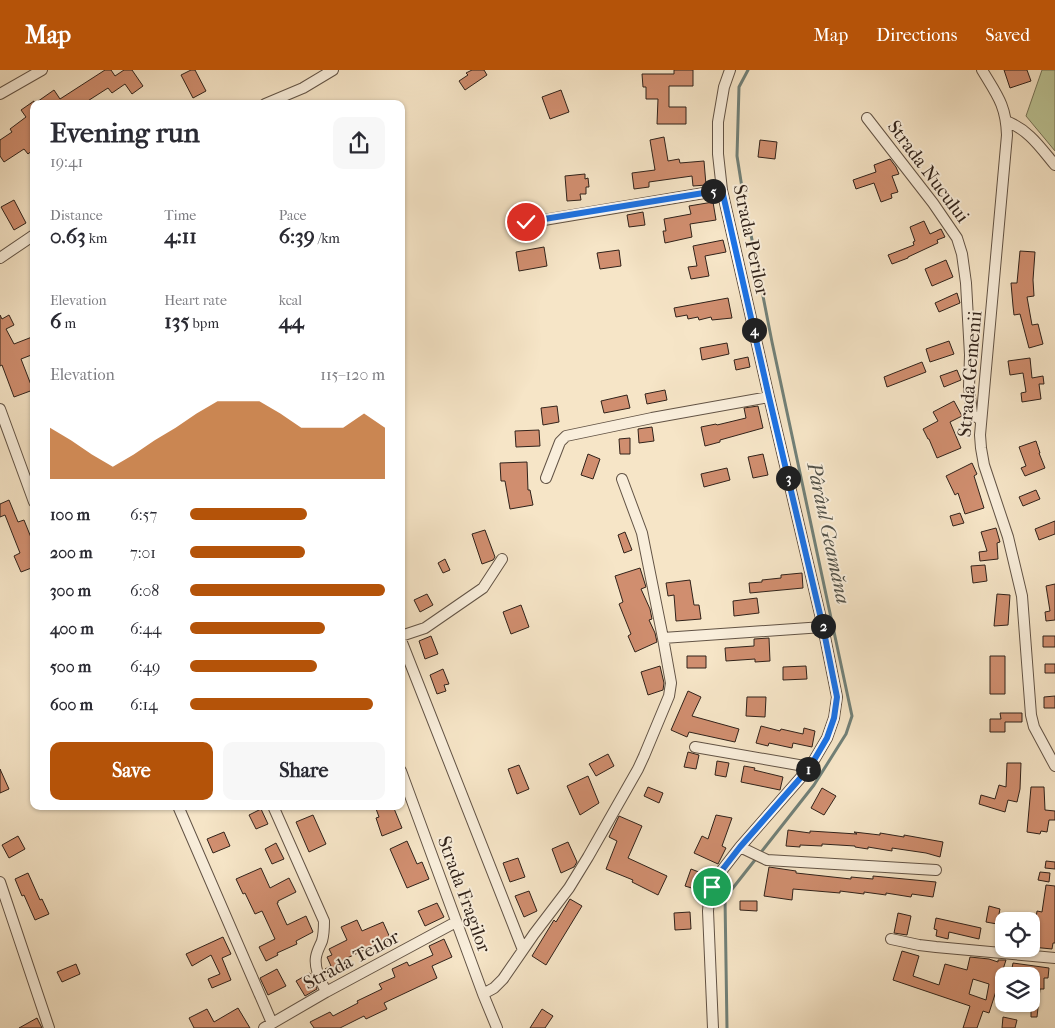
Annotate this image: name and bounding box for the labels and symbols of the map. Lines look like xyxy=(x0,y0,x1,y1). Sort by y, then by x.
street label: Strada Nucului xyxy=(883,116,974,227)
pin: 5 xyxy=(700,178,726,204)
street label: Strada Perilor xyxy=(728,182,774,299)
pin xyxy=(505,201,547,243)
street label: Strada Gemenii xyxy=(954,310,987,438)
pin: 4 xyxy=(742,318,766,342)
water label: Pârâul Geamăna xyxy=(802,459,855,606)
pin: 3 xyxy=(776,466,800,490)
pin: 2 xyxy=(810,614,836,638)
pin: 1 xyxy=(796,756,820,782)
street label: Strada Fragilor xyxy=(433,833,496,956)
pin xyxy=(691,866,733,908)
street label: Strada Teilor xyxy=(300,925,404,994)

